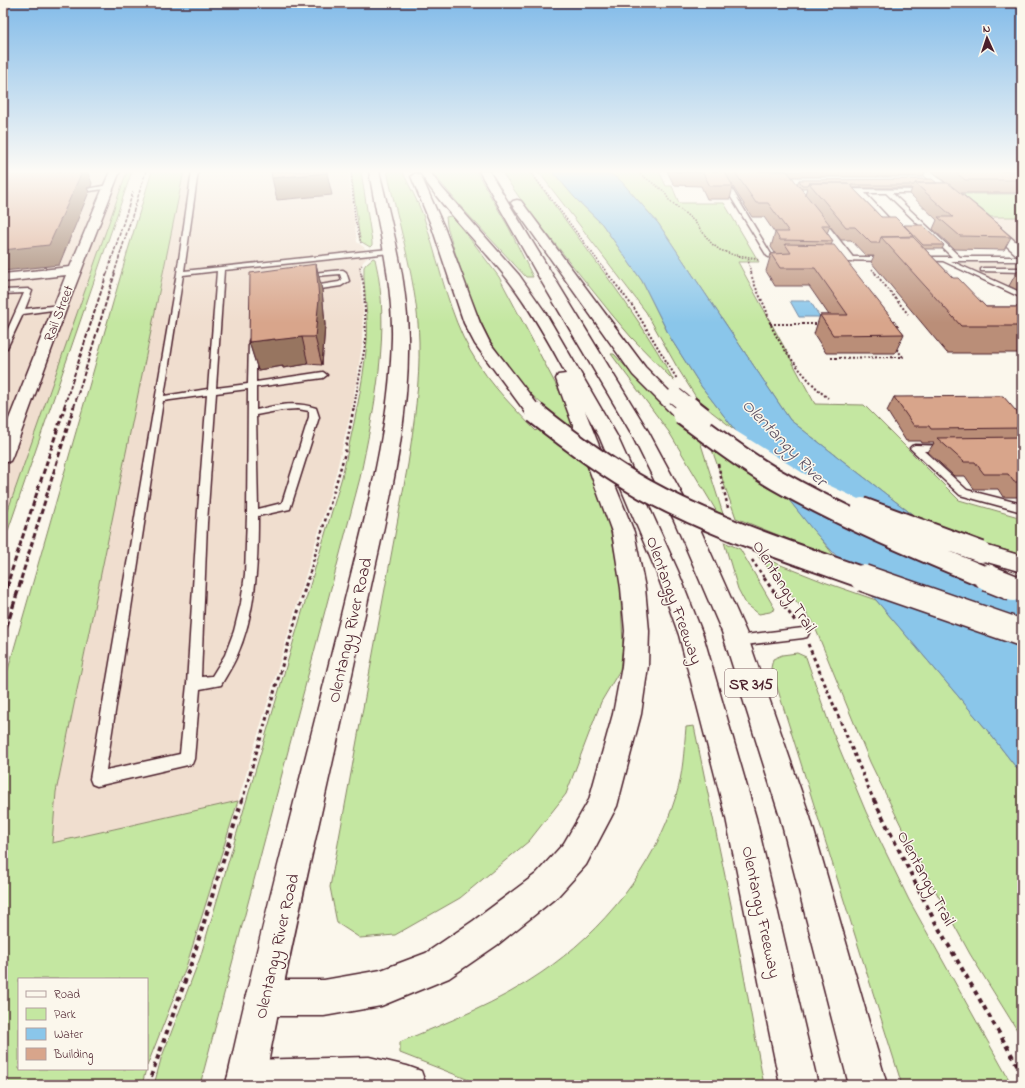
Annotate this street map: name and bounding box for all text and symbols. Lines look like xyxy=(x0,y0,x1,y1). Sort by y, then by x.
north arrow xyxy=(967,18,1007,58)
text: N xyxy=(982,21,991,37)
street label: Rail Street xyxy=(39,282,80,345)
water label: Olentangy River xyxy=(735,394,834,495)
street label: Olentangy Freeway xyxy=(637,533,708,669)
street label: Olentangy Trail xyxy=(744,536,822,639)
street label: Olentangy River Road xyxy=(322,555,381,706)
road number: SR 315 xyxy=(725,669,777,697)
street label: Olentangy Trail xyxy=(888,827,961,932)
street label: Olentangy Freeway xyxy=(732,844,787,981)
street label: Olentangy River Road xyxy=(249,871,308,1022)
legend xyxy=(18,978,148,1070)
text: Road xyxy=(54,986,80,1004)
text: Park xyxy=(54,1006,76,1024)
text: Water xyxy=(54,1026,83,1044)
text: Building xyxy=(53,1046,93,1065)

